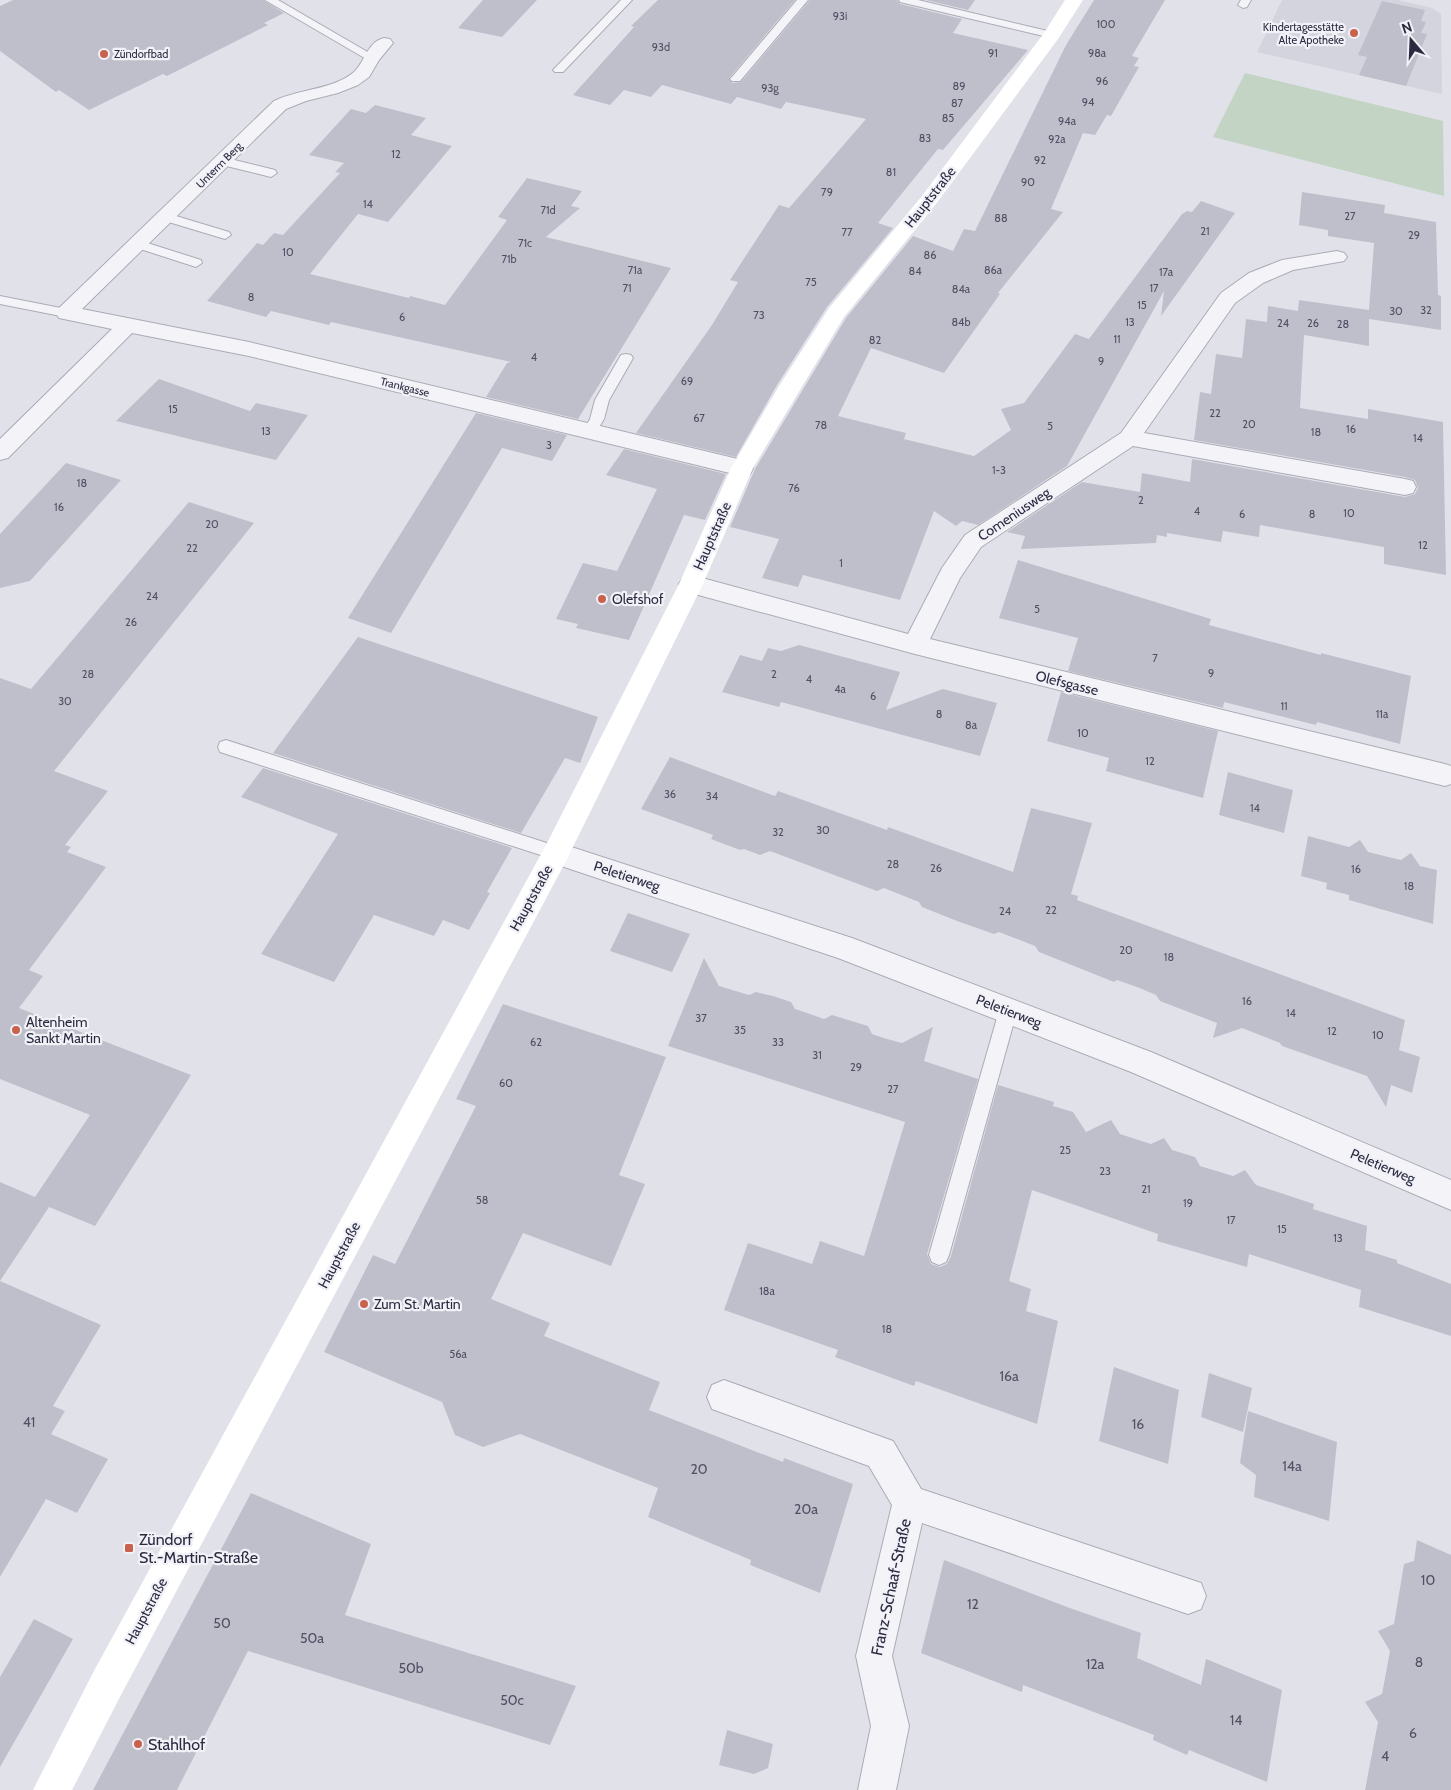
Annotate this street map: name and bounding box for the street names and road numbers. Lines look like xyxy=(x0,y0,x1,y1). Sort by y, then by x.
street label: Unterm Berg xyxy=(193,139,245,191)
street label: Hauptstraße xyxy=(900,163,960,231)
street label: Trankgasse xyxy=(379,374,431,400)
street label: Comeniusweg xyxy=(974,483,1055,545)
street label: Hauptstraße xyxy=(689,499,735,573)
street label: Olefsgasse xyxy=(1034,667,1100,699)
street label: Peletierweg xyxy=(591,857,664,896)
street label: Hauptstraße xyxy=(505,862,557,934)
street label: Peletierweg xyxy=(974,990,1045,1032)
street label: Peletierweg xyxy=(1348,1144,1419,1188)
street label: Hauptstraße xyxy=(314,1219,364,1291)
street label: Franz-Schaaf-Straße xyxy=(867,1517,915,1657)
street label: Hauptstraße xyxy=(121,1575,171,1647)

